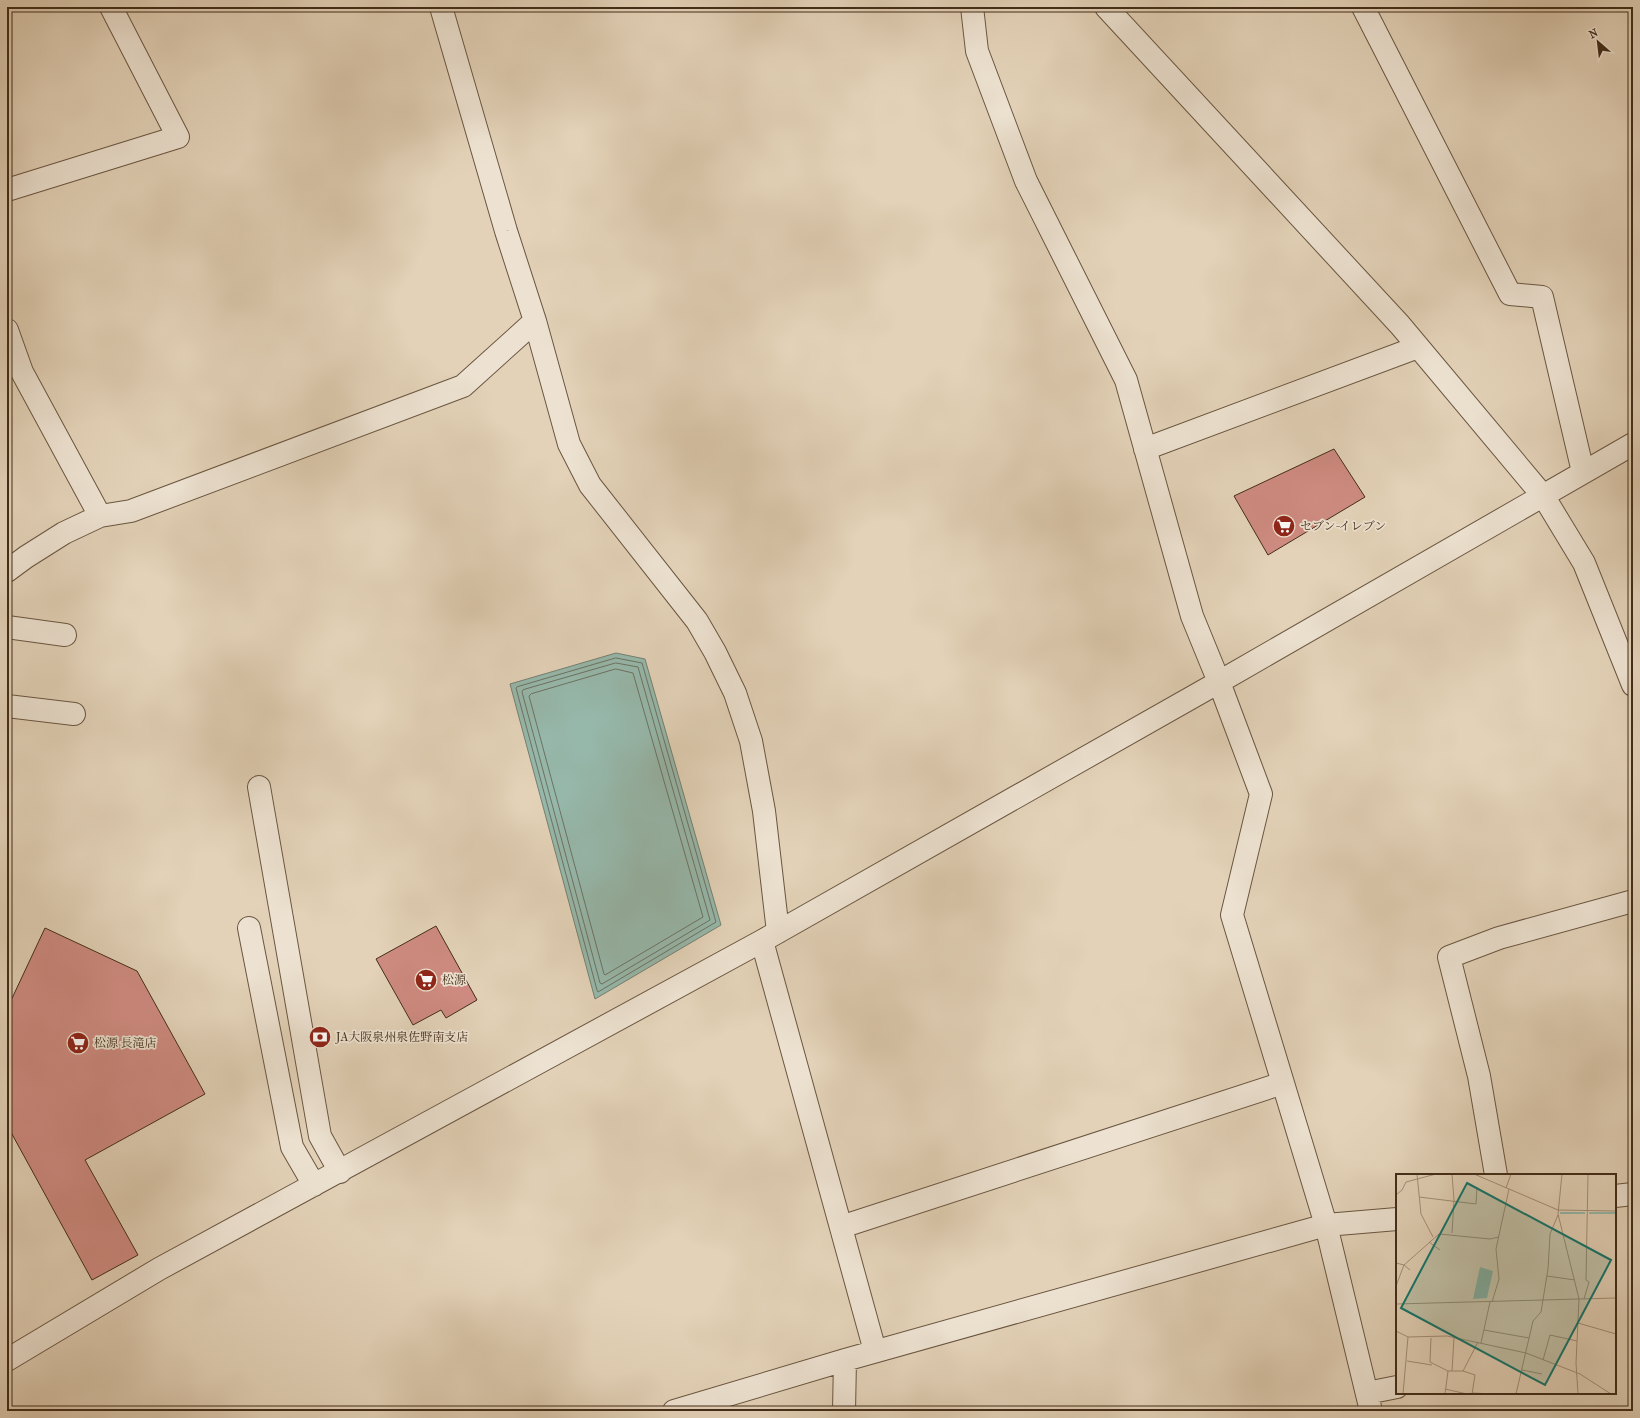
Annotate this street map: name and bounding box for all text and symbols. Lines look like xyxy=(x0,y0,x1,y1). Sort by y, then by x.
north arrow xyxy=(1578,22,1618,62)
text: N xyxy=(1587,26,1601,41)
supermarket icon: セブン-イレブン xyxy=(1271,513,1297,539)
place label: セブン-イレブン xyxy=(1300,519,1386,533)
supermarket icon: 松源 xyxy=(413,967,439,993)
place label: 松源 xyxy=(442,973,466,987)
bank icon: JA大阪泉州泉佐野南支店 xyxy=(307,1024,333,1050)
supermarket icon: 松源 長滝店 xyxy=(65,1030,91,1056)
place label: JA大阪泉州泉佐野南支店 xyxy=(335,1030,468,1044)
place label: 松源 長滝店 xyxy=(94,1036,157,1050)
inset map xyxy=(1396,1174,1616,1394)

